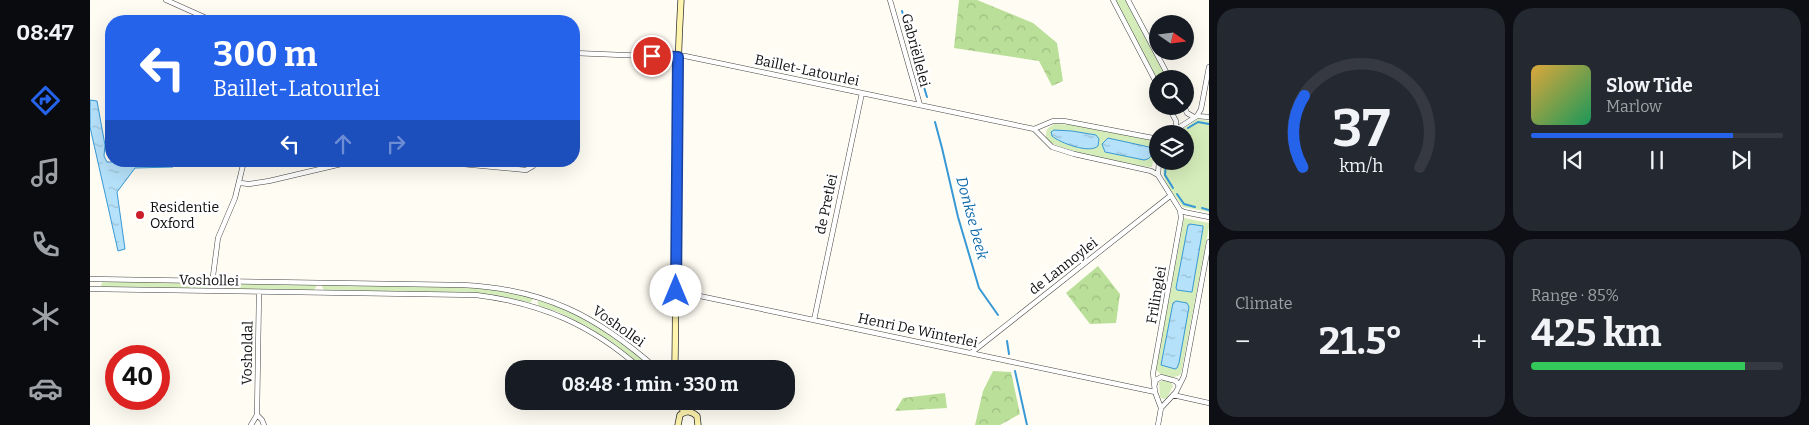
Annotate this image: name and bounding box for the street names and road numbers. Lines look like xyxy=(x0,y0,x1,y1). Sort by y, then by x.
street label: Gabriëllelei xyxy=(898,12,933,89)
street label: Baillet-Latourlei xyxy=(753,51,861,90)
street label: de Pretlei xyxy=(812,172,841,236)
street label: de Lannoylei xyxy=(1026,234,1101,299)
street label: Frilinglei xyxy=(1143,265,1170,325)
street label: Voshollei xyxy=(179,271,239,290)
street label: Voshollei xyxy=(589,302,648,351)
street label: Henri De Winterlei xyxy=(857,310,979,351)
street label: Vosholdal xyxy=(238,321,257,385)

